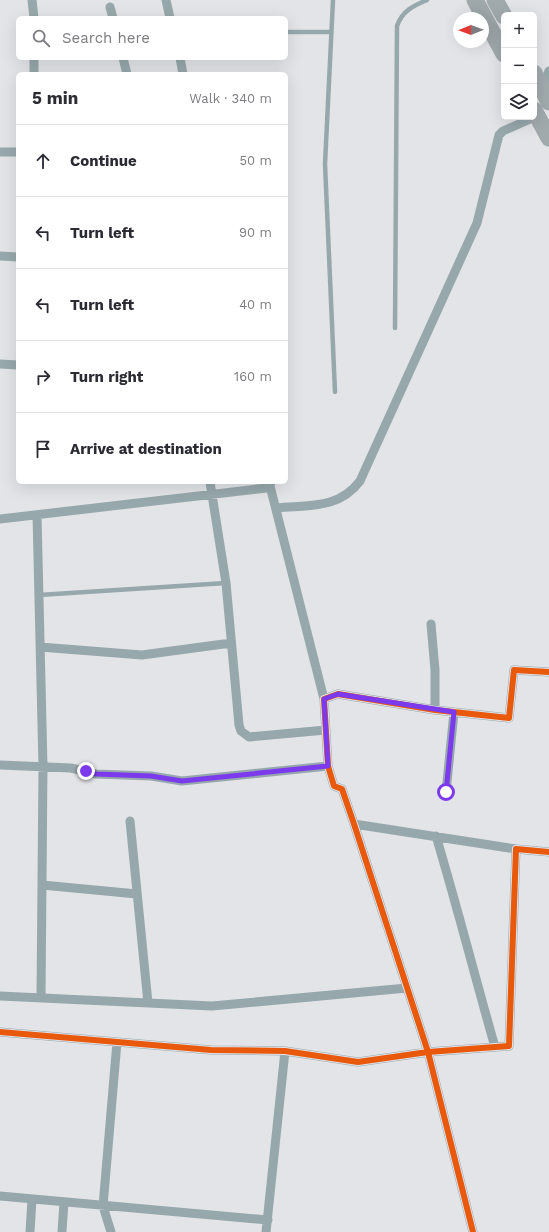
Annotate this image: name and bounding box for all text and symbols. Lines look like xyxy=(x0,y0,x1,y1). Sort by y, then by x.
north arrow xyxy=(453,12,489,48)
map controls xyxy=(501,12,537,120)
button: + xyxy=(501,12,537,48)
search box xyxy=(16,16,288,60)
icon: search xyxy=(30,27,52,49)
text: Search here xyxy=(62,29,150,47)
button: − xyxy=(501,48,537,84)
button: layers xyxy=(501,84,537,120)
text: 5 min xyxy=(32,88,78,108)
text: Walk · 340 m xyxy=(189,91,272,106)
icon: ahead xyxy=(32,150,54,172)
text: Continue xyxy=(70,152,137,170)
text: 50 m xyxy=(240,153,272,168)
icon: left xyxy=(32,222,54,244)
text: Turn left xyxy=(70,224,134,242)
text: 90 m xyxy=(239,225,272,240)
icon: left xyxy=(32,294,54,316)
text: Turn left xyxy=(70,296,134,314)
text: 40 m xyxy=(239,297,272,312)
icon: right xyxy=(32,366,54,388)
text: Turn right xyxy=(70,368,143,386)
text: 160 m xyxy=(234,369,272,384)
icon: arrive xyxy=(32,438,54,460)
text: Arrive at destination xyxy=(70,440,222,458)
route end xyxy=(77,762,95,780)
route start xyxy=(437,783,455,801)

